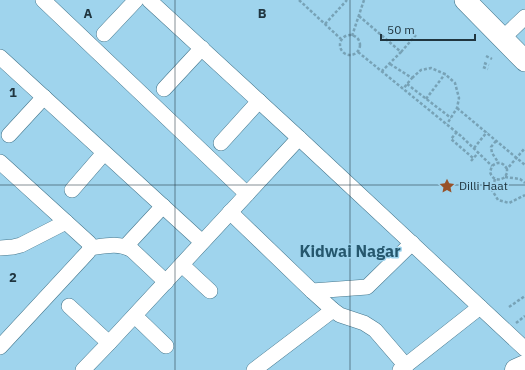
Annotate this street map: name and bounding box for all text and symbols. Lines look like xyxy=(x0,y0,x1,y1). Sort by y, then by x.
text: A xyxy=(84,5,93,22)
text: B xyxy=(258,5,267,22)
scale bar xyxy=(381,16,475,42)
text: 50 m xyxy=(387,22,415,37)
text: 1 xyxy=(9,84,17,101)
place icon: Dilli Haat xyxy=(438,177,456,195)
place label: Dilli Haat xyxy=(459,178,508,193)
district label: Kidwai Nagar xyxy=(299,241,401,261)
text: 2 xyxy=(9,269,17,286)

